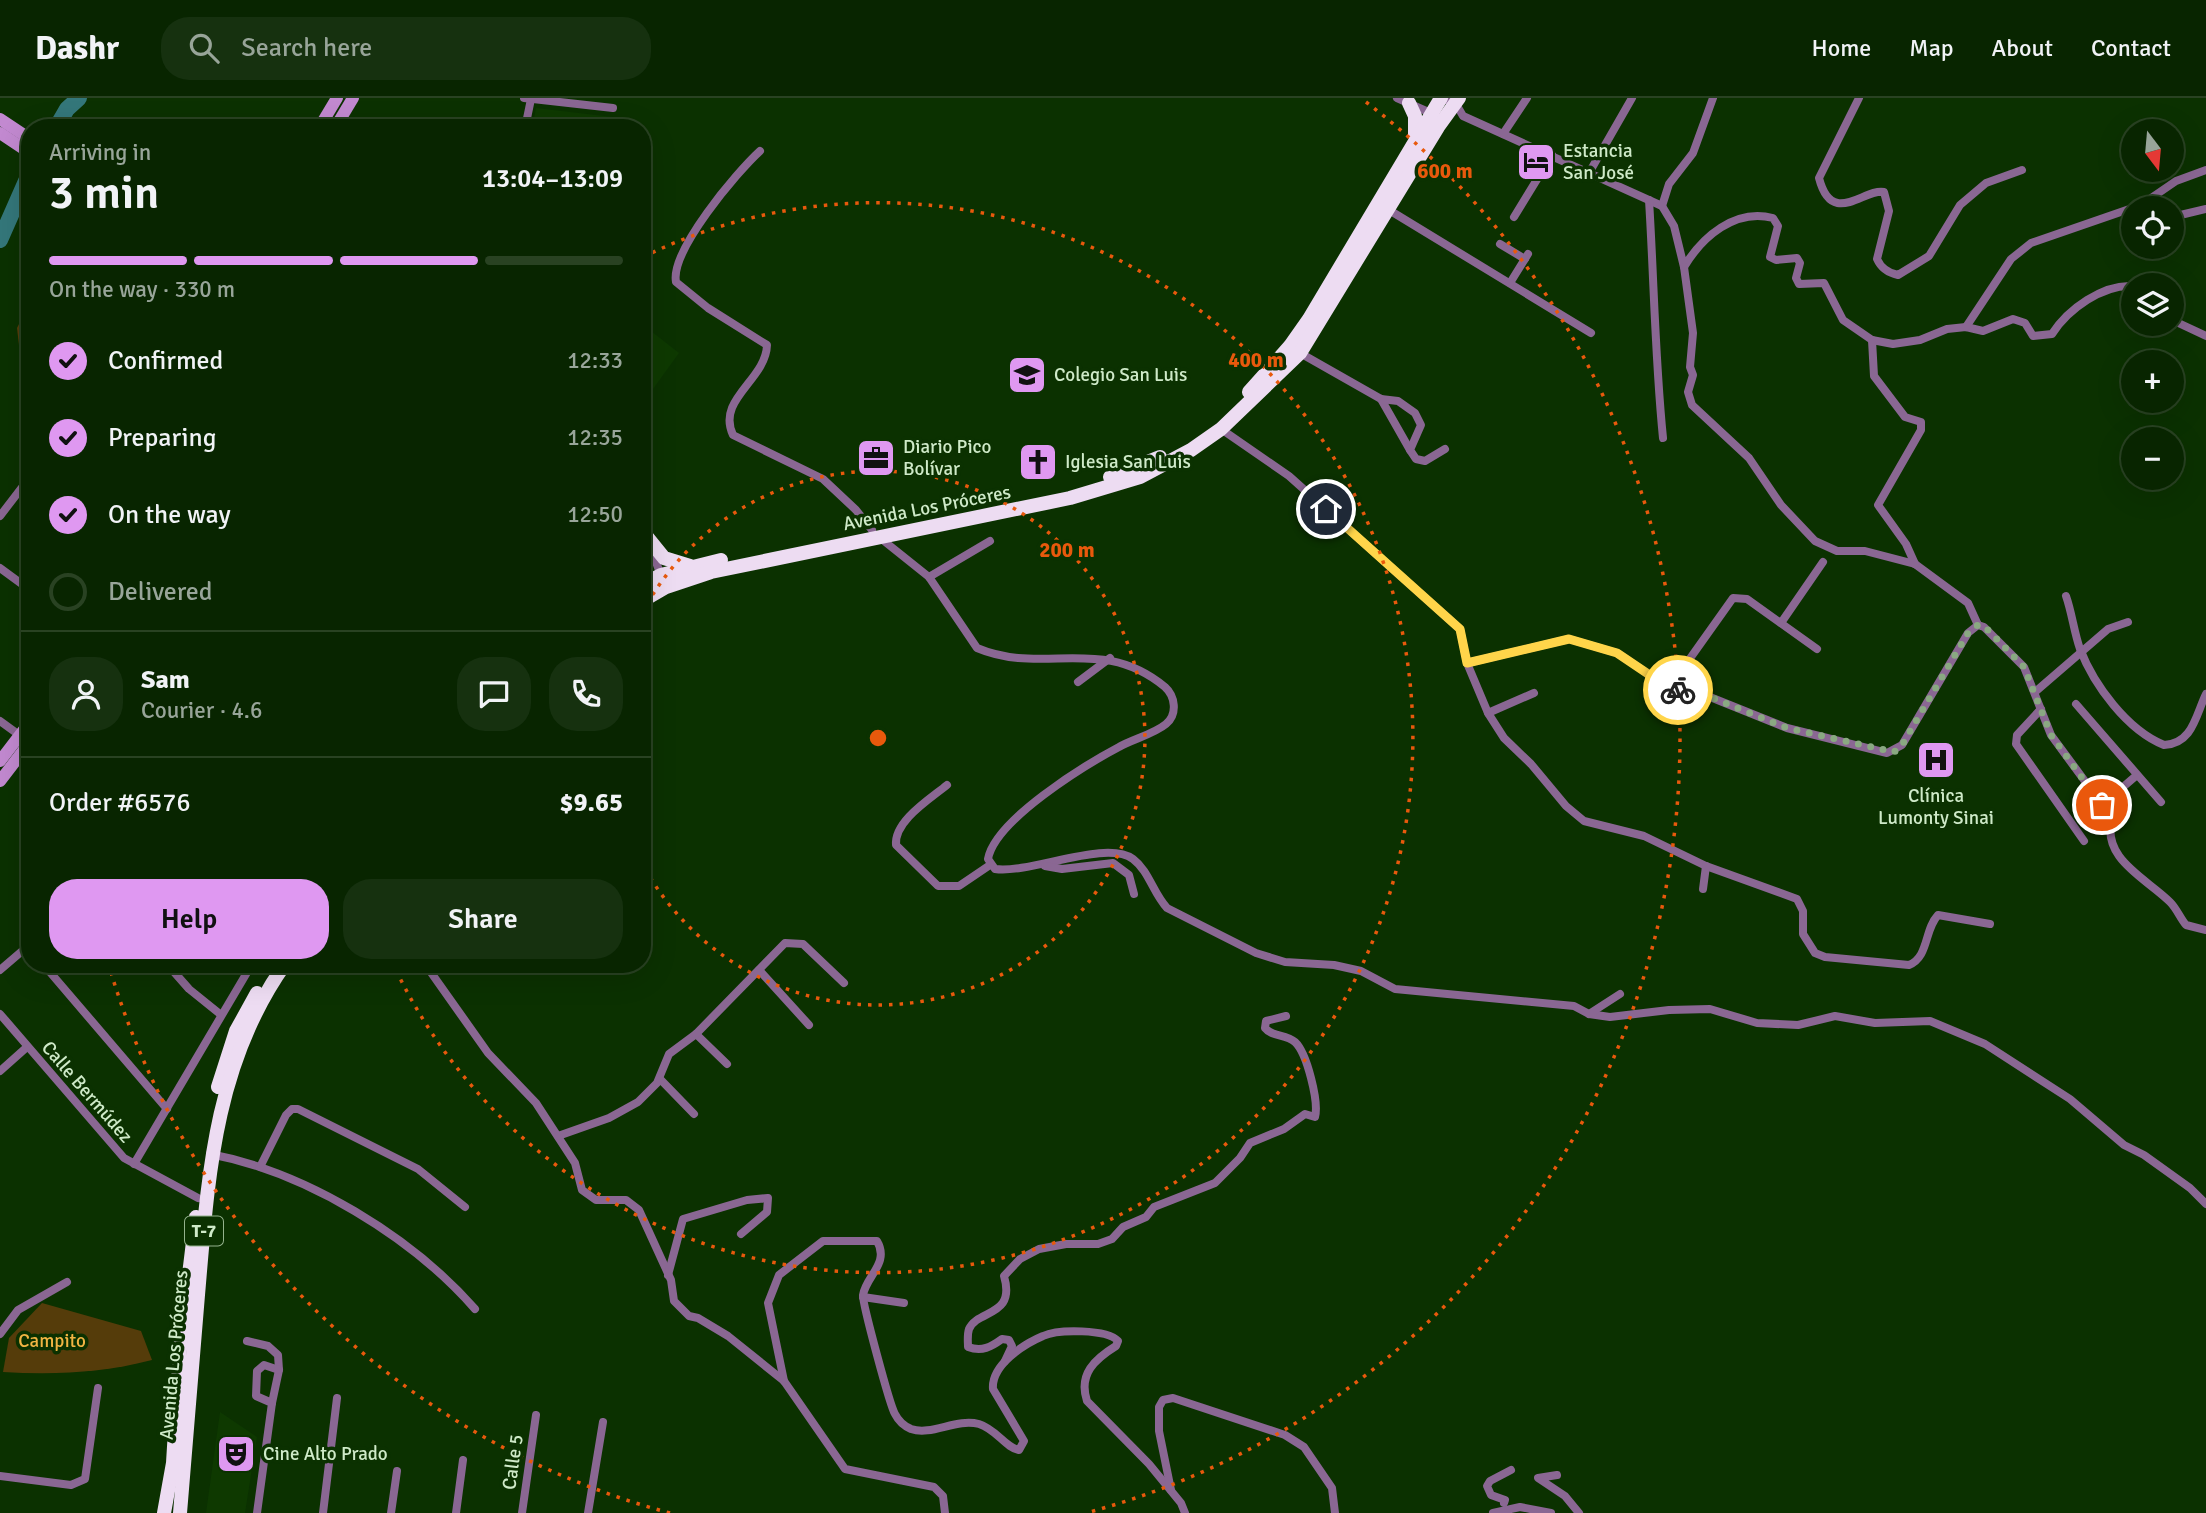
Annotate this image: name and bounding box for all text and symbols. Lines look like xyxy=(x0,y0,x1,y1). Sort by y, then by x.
search box xyxy=(161,17,651,80)
text: Dashr xyxy=(35,28,119,69)
icon: search xyxy=(185,29,223,67)
text: Search here xyxy=(241,32,372,64)
text: Home xyxy=(1811,33,1871,63)
text: Map xyxy=(1909,33,1954,63)
text: About xyxy=(1992,33,2053,63)
text: Contact xyxy=(2091,33,2171,63)
north arrow xyxy=(2121,119,2184,182)
map controls xyxy=(2121,119,2184,490)
text: Arriving in xyxy=(49,138,151,167)
place label: Estancia San José xyxy=(1563,139,1634,185)
hotel icon: Estancia San José xyxy=(1515,141,1557,183)
text: 600 m xyxy=(1417,158,1473,184)
text: 13:04–13:09 xyxy=(482,163,623,195)
text: 3 min xyxy=(49,165,159,221)
button: locate xyxy=(2121,196,2184,259)
button: layers xyxy=(2121,273,2184,336)
text: On the way · 330 m xyxy=(49,275,235,304)
icon: check xyxy=(49,342,87,380)
text: Confirmed xyxy=(108,345,223,377)
text: 12:33 xyxy=(567,346,623,375)
text: 400 m xyxy=(1228,347,1284,373)
button: + xyxy=(2121,350,2184,413)
school or university icon: Colegio San Luis xyxy=(1006,354,1048,396)
place label: Colegio San Luis xyxy=(1054,363,1187,387)
icon: check xyxy=(49,419,87,457)
text: Preparing xyxy=(108,422,216,454)
text: 12:35 xyxy=(567,423,623,452)
button: − xyxy=(2121,427,2184,490)
place label: Diario Pico Bolívar xyxy=(903,435,991,481)
office icon: Diario Pico Bolívar xyxy=(855,437,897,479)
church icon: Iglesia San Luis xyxy=(1017,441,1059,483)
place label: Iglesia San Luis xyxy=(1065,450,1191,474)
pin xyxy=(1296,479,1356,539)
street label: Avenida Los Próceres xyxy=(841,480,1013,536)
icon: home xyxy=(1307,490,1345,528)
icon: check xyxy=(49,496,87,534)
text: On the way xyxy=(108,499,231,531)
text: 12:50 xyxy=(567,500,623,529)
text: 200 m xyxy=(1039,537,1095,563)
text: Delivered xyxy=(108,576,213,608)
courier xyxy=(1643,655,1713,725)
button: person xyxy=(49,657,123,731)
button: chat xyxy=(457,657,531,731)
button: phone xyxy=(549,657,623,731)
text: Sam xyxy=(141,664,190,696)
icon: bike xyxy=(1659,671,1697,709)
text: Courier · 4.6 xyxy=(141,696,262,725)
centre of rings xyxy=(866,726,890,750)
hospital icon: Clínica Lumonty Sinai xyxy=(1915,739,1957,781)
pin xyxy=(2072,775,2132,835)
place label: Clínica Lumonty Sinai xyxy=(1878,784,1994,830)
icon: bag xyxy=(2083,786,2121,824)
text: Order #6576 xyxy=(49,787,190,819)
text: $9.65 xyxy=(559,787,623,819)
button: Help xyxy=(49,879,329,959)
button: Share xyxy=(343,879,623,959)
street label: Calle Bermúdez xyxy=(36,1036,138,1148)
road number: T-7 xyxy=(185,1216,223,1246)
street label: Avenida Los Próceres xyxy=(155,1269,193,1441)
park label: Campito xyxy=(18,1329,86,1353)
theatre icon: Cine Alto Prado xyxy=(215,1433,257,1475)
street label: Calle 5 xyxy=(497,1433,529,1491)
place label: Cine Alto Prado xyxy=(263,1442,388,1466)

